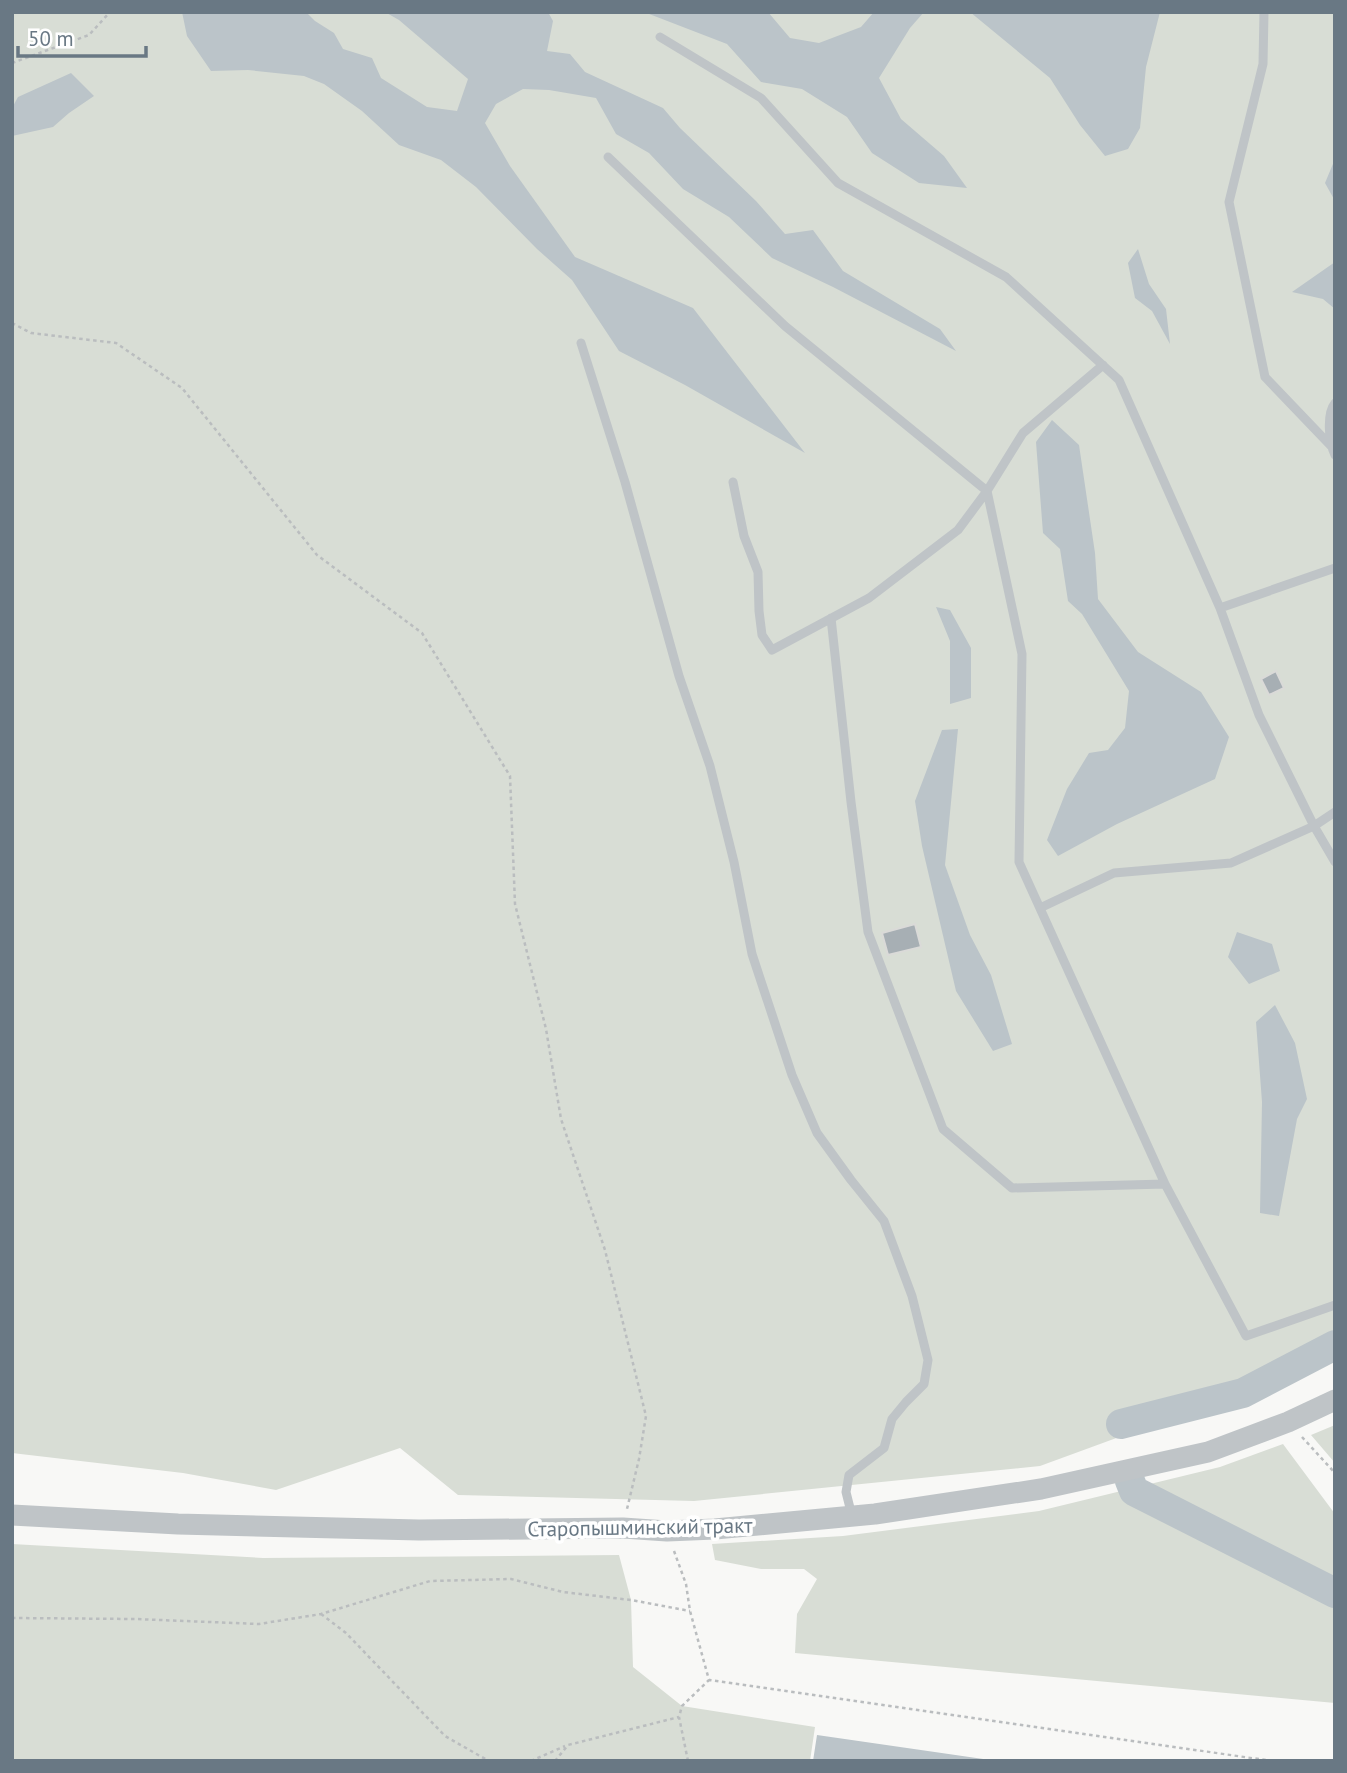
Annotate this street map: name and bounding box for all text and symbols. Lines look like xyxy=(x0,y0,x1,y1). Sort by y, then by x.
scale bar xyxy=(18,14,145,58)
text: 50 m xyxy=(28,25,74,52)
street label: Старопышминский тракт xyxy=(527,1512,753,1542)

